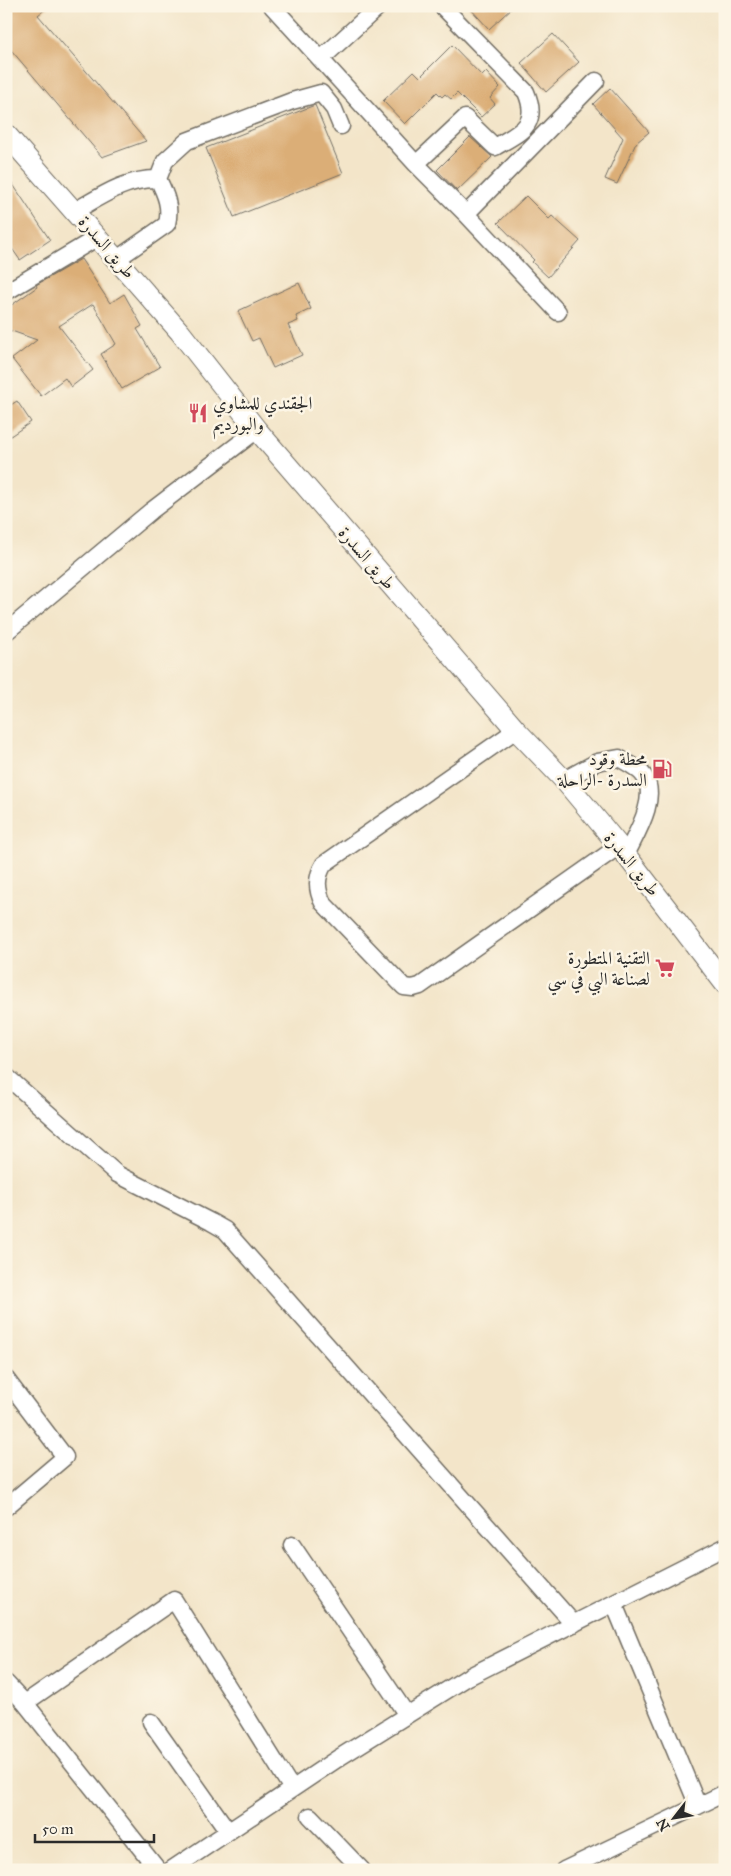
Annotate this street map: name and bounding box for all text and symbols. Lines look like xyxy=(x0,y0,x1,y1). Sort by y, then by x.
street label: طريق السدرة xyxy=(73,211,140,284)
place label: الجقندي للمشاوي والبورديم xyxy=(213,392,312,440)
restaurant icon: الجقندي للمشاوي والبورديم xyxy=(187,402,209,424)
street label: طريق السدرة xyxy=(333,522,400,595)
place label: محطة وقود السدرة -الراحلة xyxy=(557,748,647,791)
fuel station icon: محطة وقود السدرة -الراحلة xyxy=(651,758,673,780)
street label: طريق السدرة xyxy=(599,827,665,901)
place label: التقنية المتطورة لصناعة البي في سي xyxy=(548,947,650,996)
supermarket icon: التقنية المتطورة لصناعة البي في سي xyxy=(654,957,676,979)
north arrow xyxy=(648,1794,698,1844)
scale bar xyxy=(35,1811,154,1843)
text: N xyxy=(653,1815,674,1834)
text: 50 m xyxy=(42,1820,74,1838)

